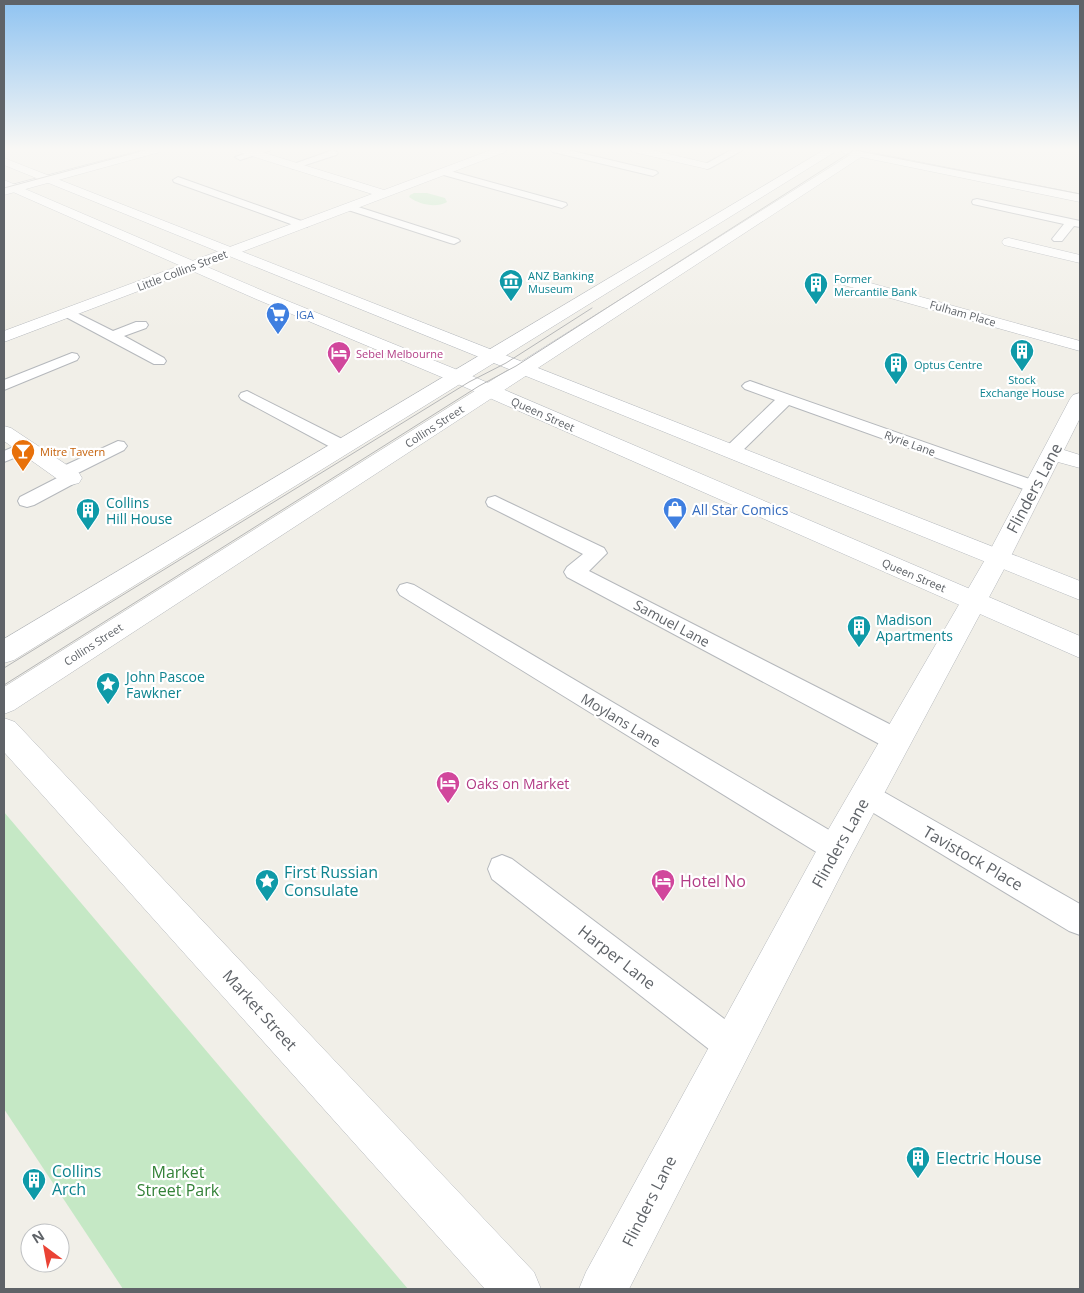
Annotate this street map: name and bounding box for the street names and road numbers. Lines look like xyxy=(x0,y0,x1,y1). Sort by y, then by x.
street label: Little Collins Street xyxy=(135,246,229,294)
street label: Fulham Place xyxy=(928,296,998,330)
street label: Queen Street xyxy=(509,393,577,435)
street label: Collins Street xyxy=(402,401,466,451)
street label: Ryrie Lane xyxy=(882,427,938,459)
street label: Flinders Lane xyxy=(1001,439,1067,537)
street label: Queen Street xyxy=(880,555,948,595)
street label: Samuel Lane xyxy=(631,595,713,651)
street label: Collins Street xyxy=(61,619,125,669)
street label: Moylans Lane xyxy=(578,689,664,751)
street label: Flinders Lane xyxy=(806,794,874,892)
street label: Tavistock Place xyxy=(919,820,1027,896)
street label: Harper Lane xyxy=(574,920,660,994)
street label: Market Street xyxy=(218,965,302,1055)
street label: Flinders Lane xyxy=(617,1152,681,1250)

